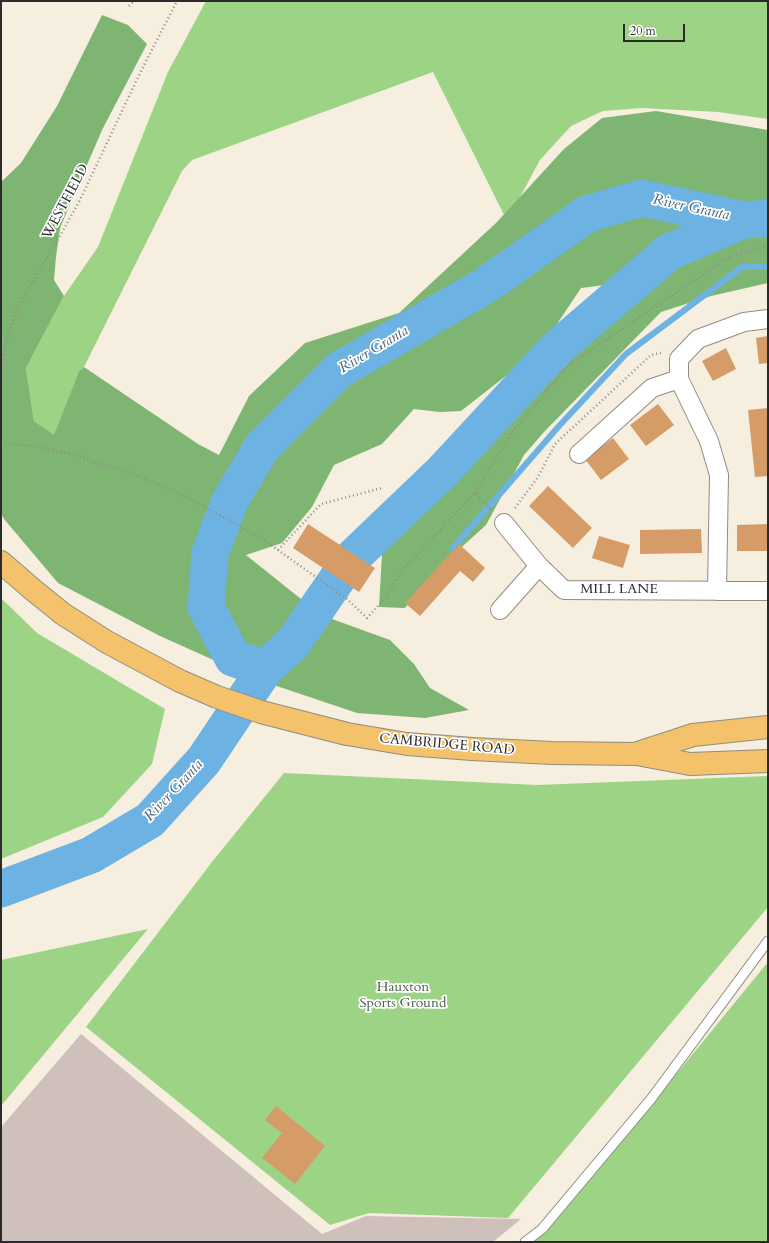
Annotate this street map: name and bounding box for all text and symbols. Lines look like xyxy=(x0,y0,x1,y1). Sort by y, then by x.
scale bar xyxy=(625,16,687,42)
text: 20 m xyxy=(630,23,656,39)
street label: WESTFIELD xyxy=(39,162,93,242)
water label: River Granta xyxy=(651,191,731,225)
water label: River Granta xyxy=(336,322,412,378)
street label: MILL LANE xyxy=(580,582,658,598)
street label: CAMBRIDGE ROAD xyxy=(379,731,515,759)
water label: River Granta xyxy=(141,756,207,826)
park label: Hauxton Sports Ground xyxy=(360,980,446,1012)

